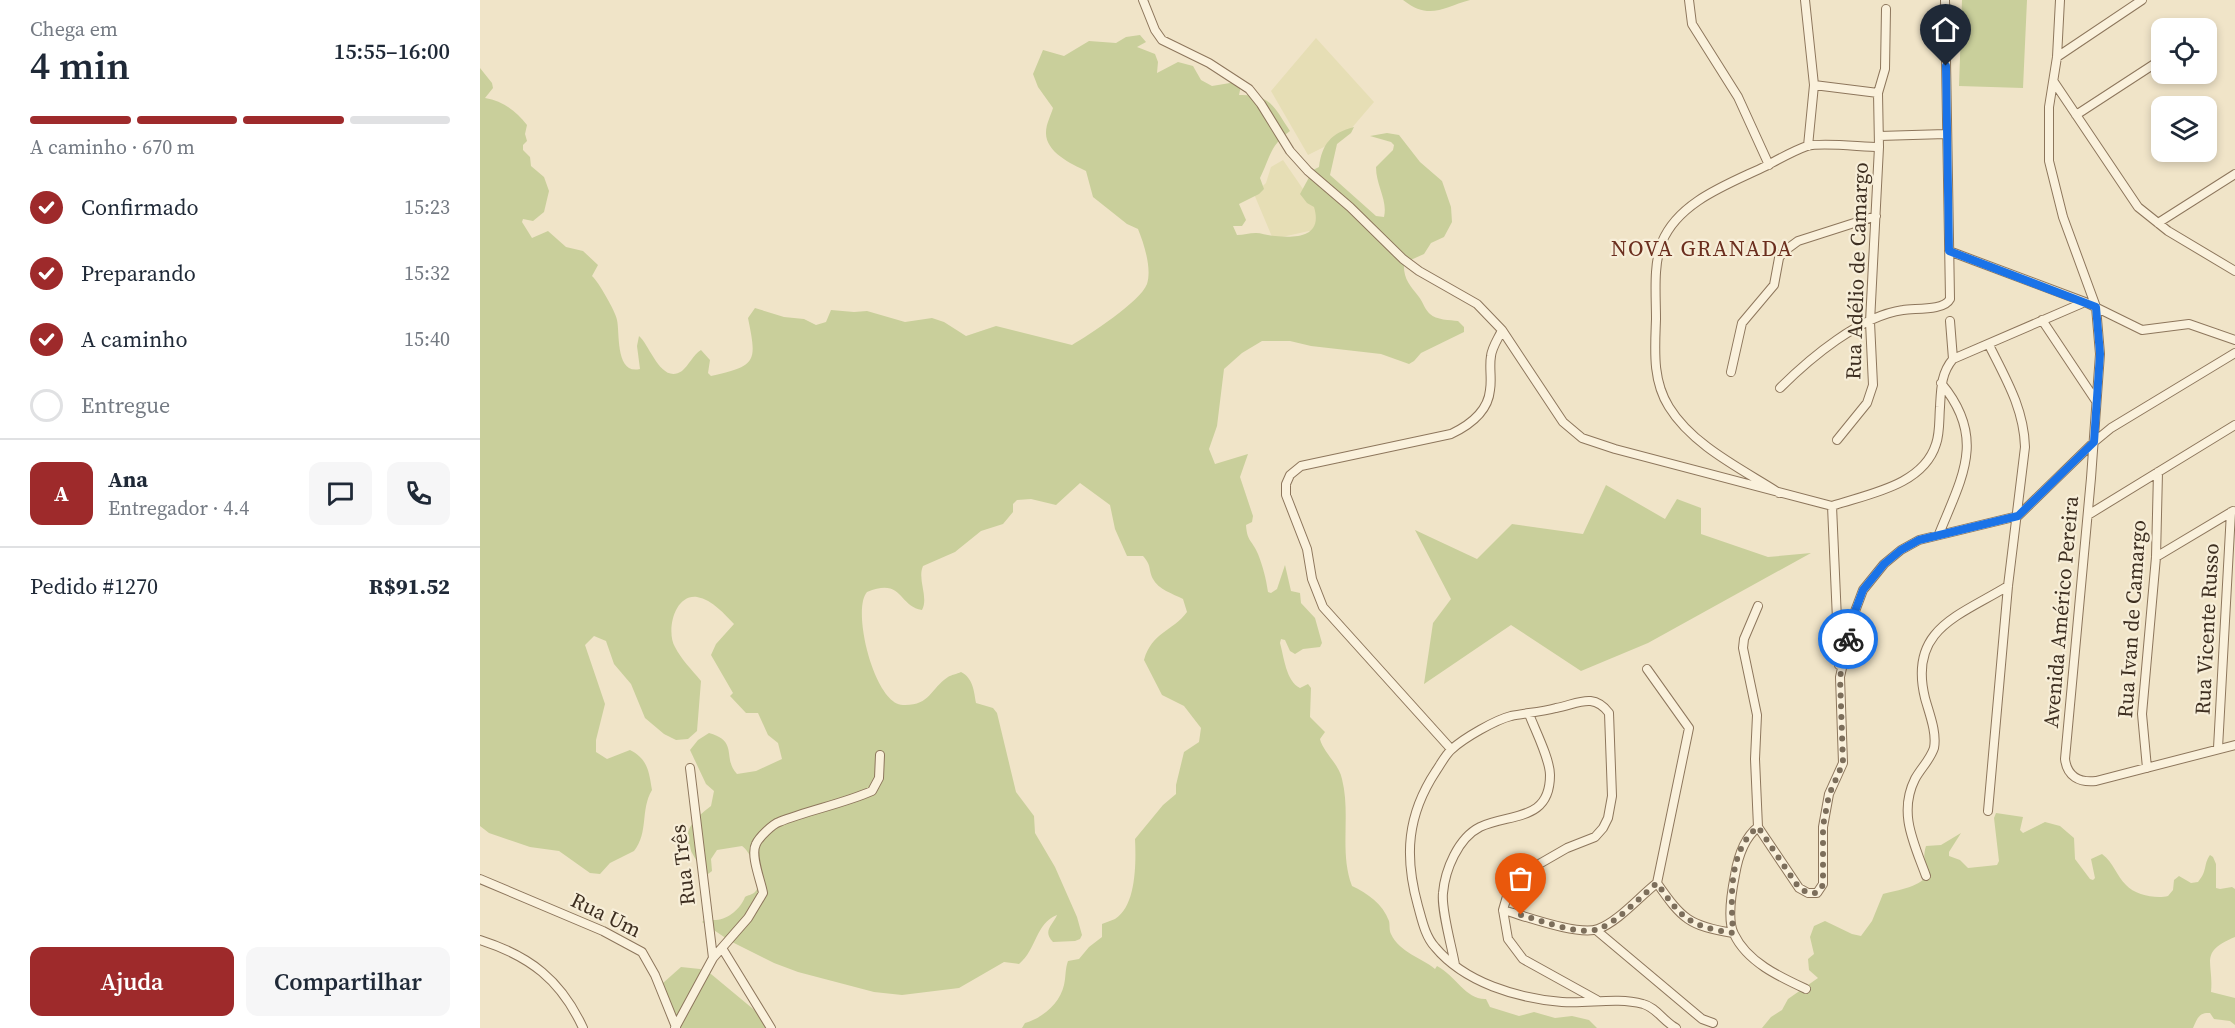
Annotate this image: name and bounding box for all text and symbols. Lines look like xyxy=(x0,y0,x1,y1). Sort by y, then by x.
pin xyxy=(1920,4,1971,66)
icon: home xyxy=(1929,13,1962,46)
text: Chega em xyxy=(30,15,118,43)
map controls xyxy=(2151,18,2217,162)
button: locate xyxy=(2151,18,2217,84)
text: 15:55–16:00 xyxy=(334,36,450,66)
text: 4 min xyxy=(30,39,130,92)
button: layers xyxy=(2151,96,2217,162)
text: A caminho · 670 m xyxy=(30,133,195,161)
street label: Rua Adélio de Camargo xyxy=(1838,162,1875,380)
icon: check xyxy=(30,191,63,224)
text: Confirmado xyxy=(81,192,199,222)
text: 15:23 xyxy=(404,193,450,221)
district label: NOVA GRANADA xyxy=(1611,233,1793,263)
icon: check xyxy=(30,257,63,290)
text: Preparando xyxy=(81,258,196,288)
text: 15:32 xyxy=(404,259,450,287)
icon: check xyxy=(30,323,63,356)
text: A caminho xyxy=(81,324,188,354)
text: 15:40 xyxy=(404,325,450,353)
text: Entregue xyxy=(81,390,170,420)
button: chat xyxy=(309,462,372,525)
button: phone xyxy=(387,462,450,525)
text: Ana xyxy=(108,464,148,494)
text: A xyxy=(54,478,69,508)
text: Entregador · 4.4 xyxy=(108,494,249,522)
street label: Avenida Américo Pereira xyxy=(2036,494,2085,729)
street label: Rua Ivan de Camargo xyxy=(2110,519,2153,719)
street label: Rua Vicente Russo xyxy=(2188,542,2225,716)
text: Pedido #1270 xyxy=(30,571,158,601)
text: R$91.52 xyxy=(369,571,450,601)
courier xyxy=(1818,609,1878,669)
icon: bike xyxy=(1832,623,1865,656)
street label: Rua Três xyxy=(663,823,702,907)
pin xyxy=(1495,853,1546,915)
icon: bag xyxy=(1504,862,1537,895)
street label: Rua Um xyxy=(566,885,646,944)
button: Ajuda xyxy=(30,947,234,1016)
button: Compartilhar xyxy=(246,947,450,1016)

